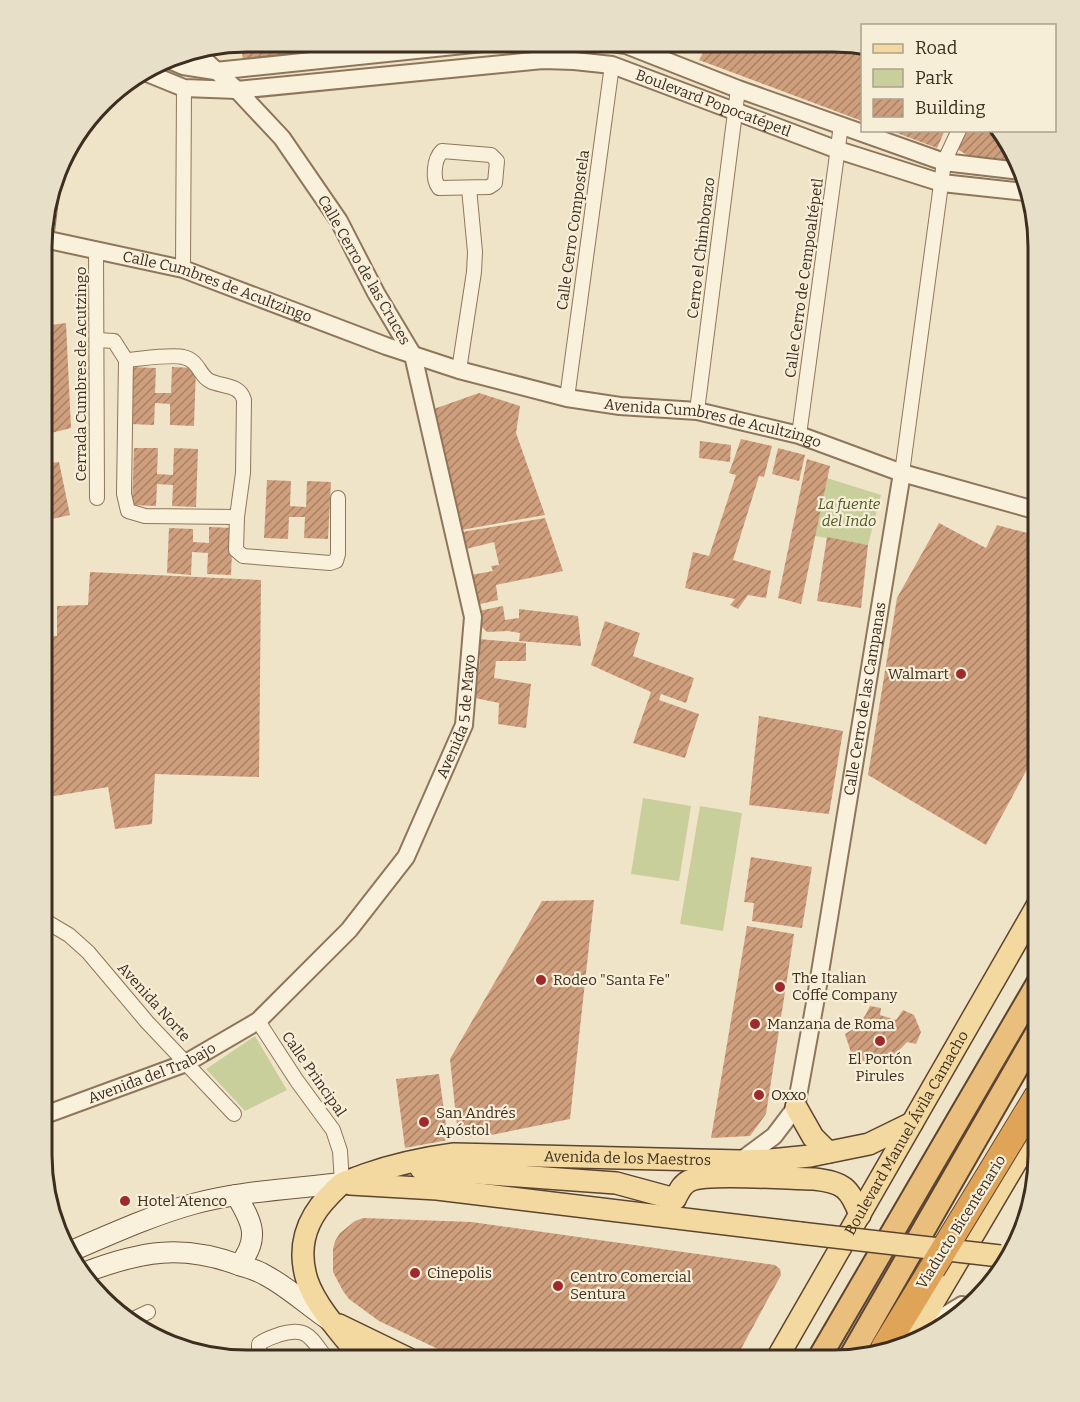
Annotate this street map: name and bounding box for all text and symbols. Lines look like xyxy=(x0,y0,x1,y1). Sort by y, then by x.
legend xyxy=(861,24,1056,132)
text: Road xyxy=(915,37,958,59)
street label: Boulevard Popocatépetl xyxy=(633,66,794,141)
text: Park xyxy=(915,67,954,89)
text: Building xyxy=(915,97,986,119)
street label: Calle Cerro Compostela xyxy=(553,149,593,311)
street label: Cerro el Chimborazo xyxy=(683,176,719,320)
street label: Calle Cerro de Cempoaltépetl xyxy=(781,177,827,379)
street label: Calle Cerro de las Cruces xyxy=(314,192,414,348)
street label: Calle Cumbres de Acultzingo xyxy=(121,247,314,326)
street label: Cerrada Cumbres de Acutzingo xyxy=(72,267,90,481)
street label: Avenida Cumbres de Acultzingo xyxy=(603,395,824,451)
park label: La fuente del Indo xyxy=(818,495,881,530)
street label: Calle Cerro de las Campanas xyxy=(840,601,890,797)
street label: Avenida 5 de Mayo xyxy=(433,654,479,781)
place label: Walmart xyxy=(888,665,950,683)
marker: Walmart xyxy=(954,667,968,681)
street label: Avenida Norte xyxy=(114,959,194,1045)
place label: The Italian Coffe Company xyxy=(792,969,898,1004)
place label: Rodeo "Santa Fe" xyxy=(553,971,670,989)
marker: Rodeo "Santa Fe" xyxy=(534,973,548,987)
marker: The Italian Coffe Company xyxy=(773,980,787,994)
place label: Manzana de Roma xyxy=(767,1015,895,1033)
marker: Manzana de Roma xyxy=(748,1017,762,1031)
street label: Calle Principal xyxy=(278,1028,350,1120)
street label: Boulevard Manuel Ávila Camacho xyxy=(841,1028,972,1238)
marker: El Portón Pirules xyxy=(873,1034,887,1048)
street label: Avenida del Trabajo xyxy=(86,1039,219,1107)
place label: El Portón Pirules xyxy=(848,1050,912,1085)
place label: Oxxo xyxy=(771,1086,806,1104)
marker: Oxxo xyxy=(752,1088,766,1102)
place label: San Andrés Apóstol xyxy=(436,1104,516,1139)
marker: San Andrés Apóstol xyxy=(417,1115,431,1129)
street label: Avenida de los Maestros xyxy=(544,1147,711,1169)
street label: Viaducto Bicentenario xyxy=(912,1152,1010,1292)
place label: Hotel Atenco xyxy=(137,1192,227,1210)
marker: Hotel Atenco xyxy=(118,1194,132,1208)
place label: Cinepolis xyxy=(427,1264,492,1282)
marker: Cinepolis xyxy=(408,1266,422,1280)
place label: Centro Comercial Sentura xyxy=(570,1268,691,1303)
marker: Centro Comercial Sentura xyxy=(551,1279,565,1293)

